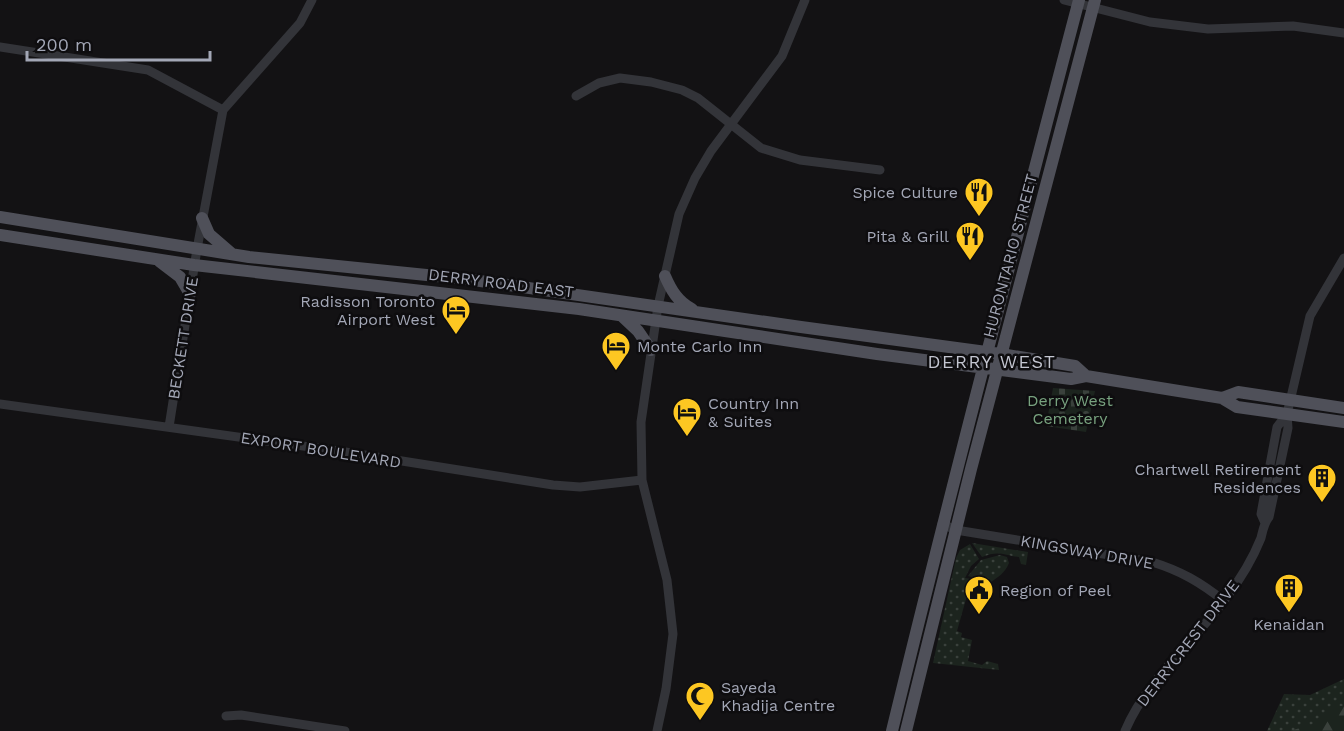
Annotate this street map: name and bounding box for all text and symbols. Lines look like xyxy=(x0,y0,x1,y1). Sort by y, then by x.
scale bar xyxy=(27,24,210,62)
text: 200 m xyxy=(36,34,92,55)
street label: HURONTARIO STREET xyxy=(979,172,1041,340)
restaurant icon: Spice Culture xyxy=(963,176,995,218)
place label: Spice Culture xyxy=(852,183,958,202)
restaurant icon: Pita & Grill xyxy=(954,220,986,262)
place label: Pita & Grill xyxy=(867,227,949,246)
street label: DERRY ROAD EAST xyxy=(427,265,575,301)
street label: BECKETT DRIVE xyxy=(164,275,202,401)
place label: Radisson Toronto Airport West xyxy=(300,292,435,329)
hotel icon: Radisson Toronto Airport West xyxy=(440,294,472,336)
hotel icon: Monte Carlo Inn xyxy=(600,330,632,372)
place label: Monte Carlo Inn xyxy=(637,337,762,356)
district label: DERRY WEST xyxy=(928,351,1056,372)
park label: Derry West Cemetery xyxy=(1027,391,1113,428)
place label: Country Inn & Suites xyxy=(708,394,799,431)
hotel icon: Country Inn & Suites xyxy=(671,396,703,438)
street label: EXPORT BOULEVARD xyxy=(239,428,403,472)
place label: Chartwell Retirement Residences xyxy=(1134,460,1301,497)
building icon: Chartwell Retirement Residences xyxy=(1306,462,1338,504)
street label: KINGSWAY DRIVE xyxy=(1019,531,1155,573)
building icon: Kenaidan xyxy=(1273,572,1305,614)
public building icon: Region of Peel xyxy=(963,574,995,616)
street label: DERRYCREST DRIVE xyxy=(1133,576,1243,710)
place label: Region of Peel xyxy=(1000,581,1111,600)
place label: Kenaidan xyxy=(1253,615,1325,634)
place label: Sayeda Khadija Centre xyxy=(721,678,835,715)
mosque icon: Sayeda Khadija Centre xyxy=(684,680,716,722)

